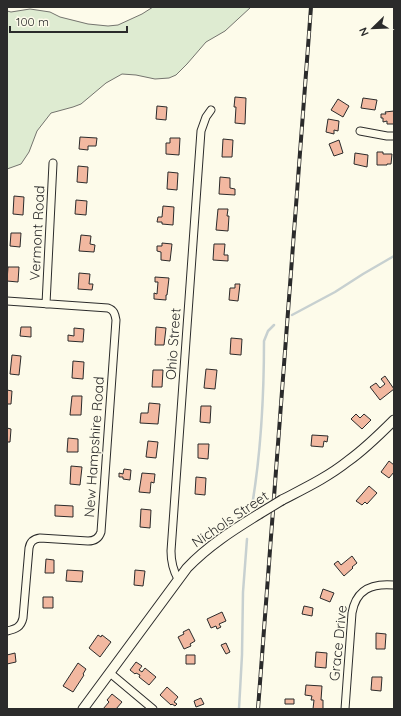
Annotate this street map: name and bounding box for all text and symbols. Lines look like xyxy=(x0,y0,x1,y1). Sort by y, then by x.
scale bar xyxy=(10,8,127,34)
north arrow xyxy=(353,8,393,48)
text: 100 m xyxy=(16,14,49,29)
text: N xyxy=(356,25,372,38)
street label: Vermont Road xyxy=(26,185,48,281)
street label: Ohio Street xyxy=(162,307,185,381)
street label: New Hampshire Road xyxy=(80,376,108,518)
street label: Nichols Street xyxy=(188,487,272,551)
street label: Grace Drive xyxy=(325,604,351,682)

